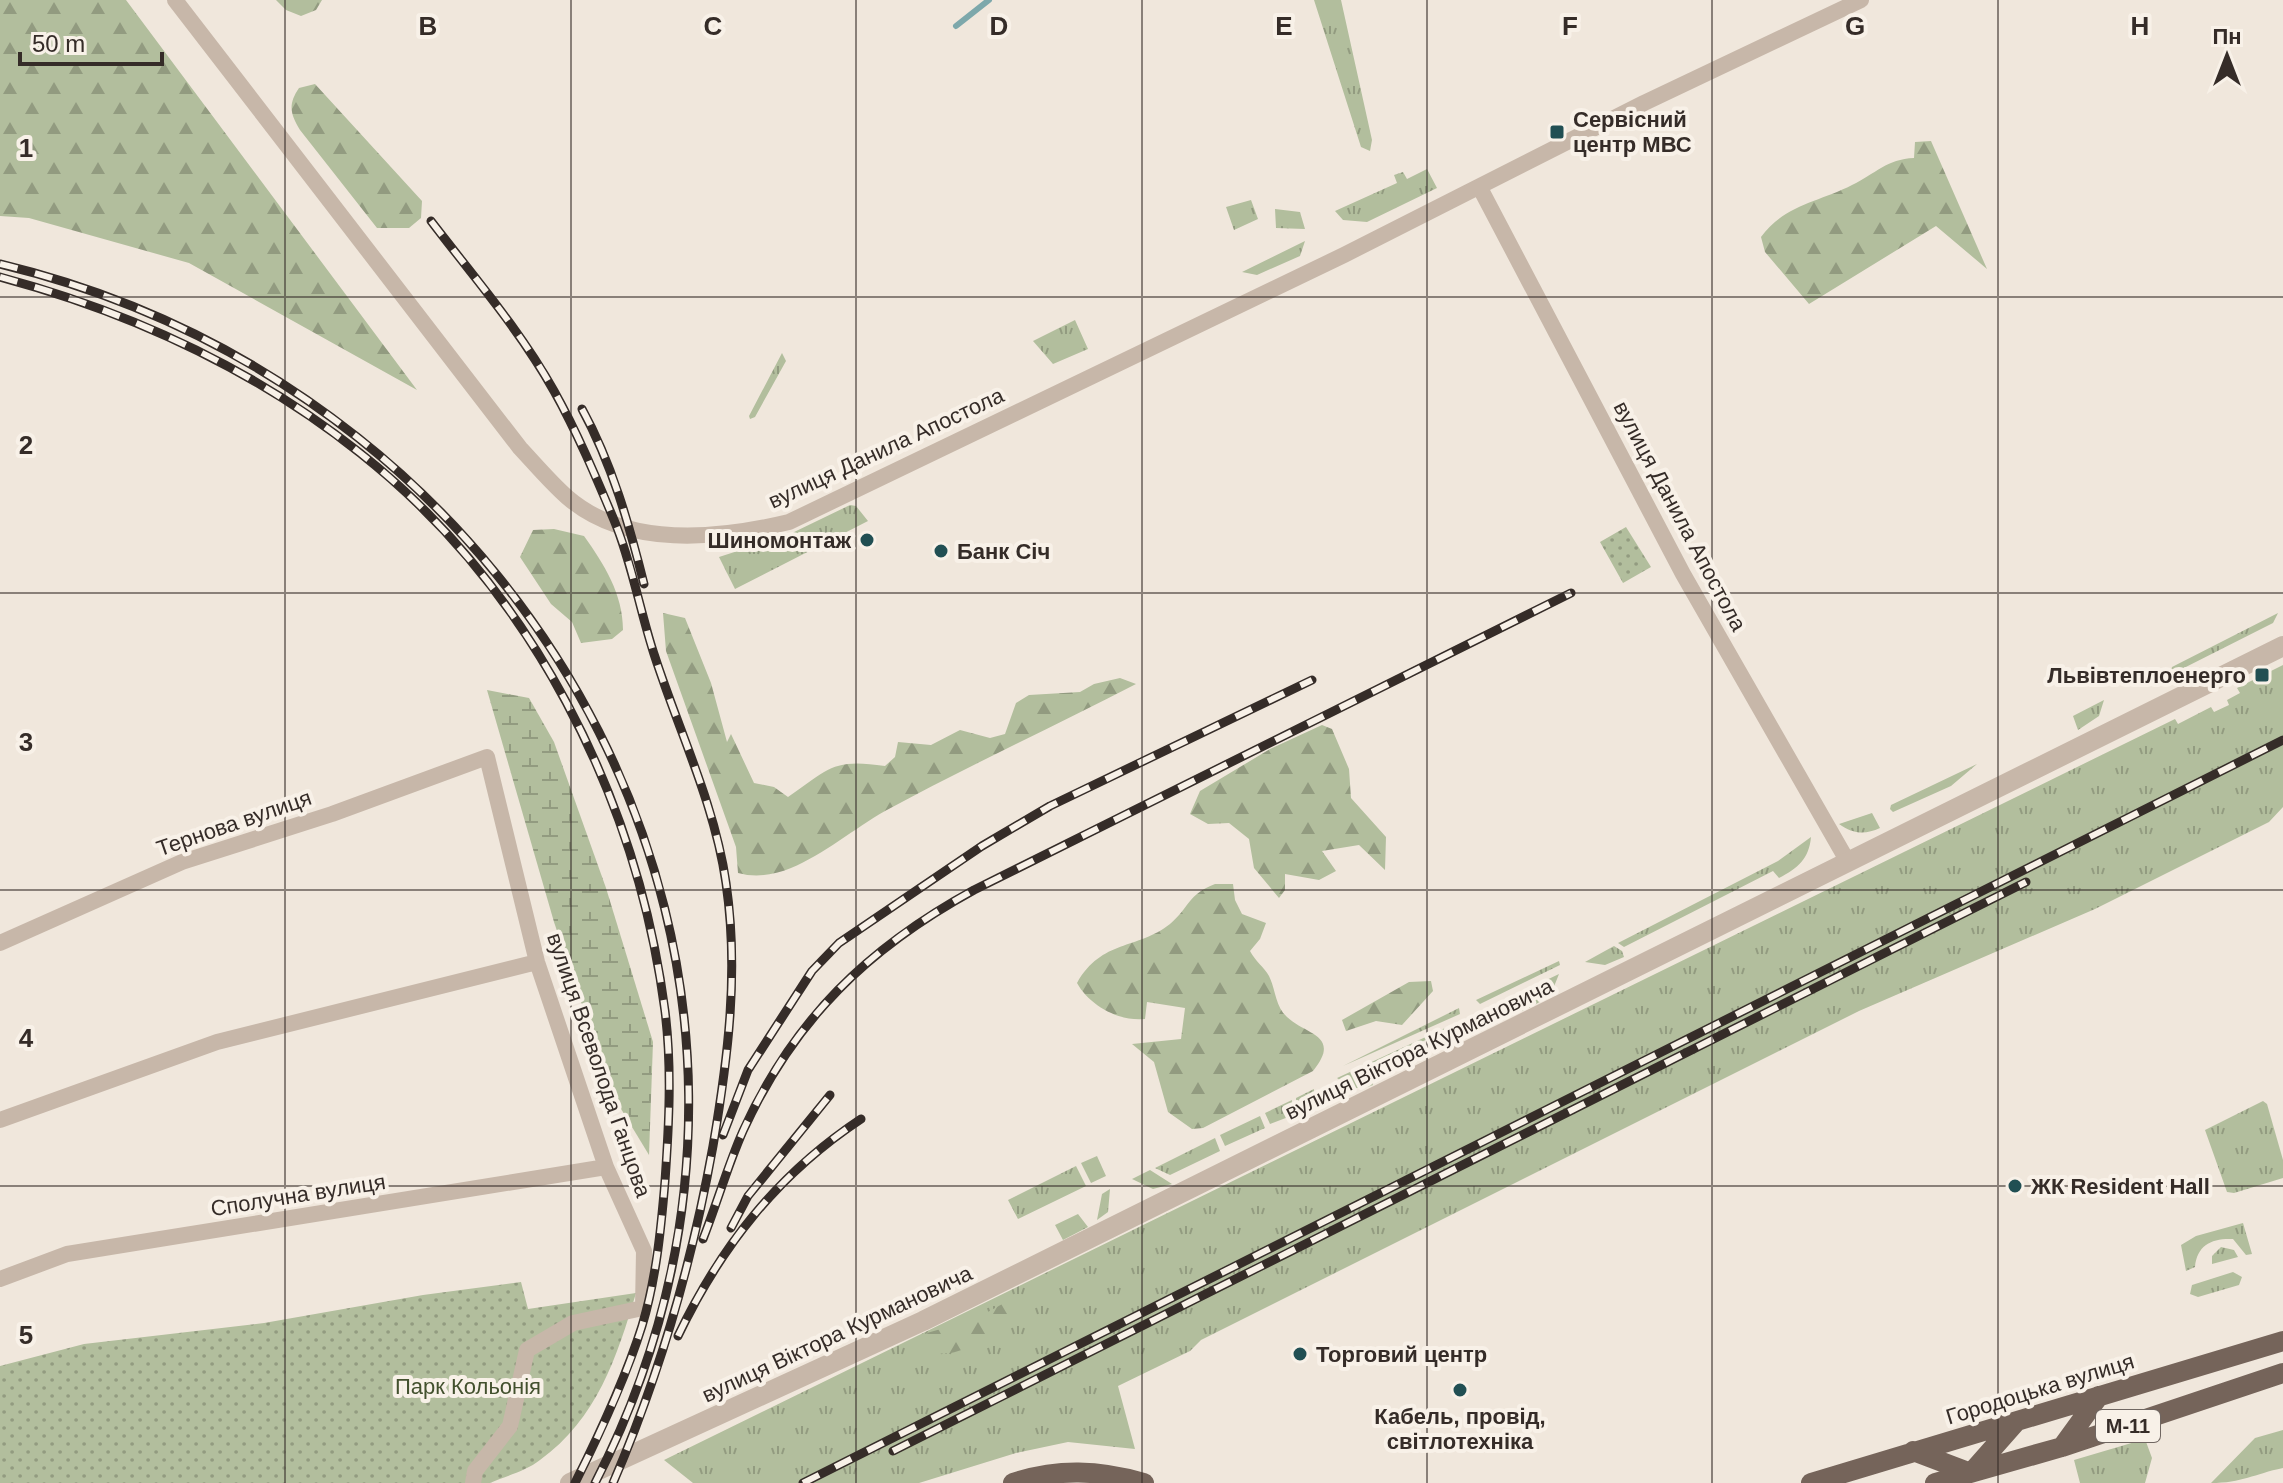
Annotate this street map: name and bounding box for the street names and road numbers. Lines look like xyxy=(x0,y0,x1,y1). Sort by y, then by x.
street label: вулиця Данила Апостола xyxy=(764,382,1008,514)
street label: вулиця Данила Апостола xyxy=(1609,397,1752,636)
street label: Тернова вулиця xyxy=(153,785,315,861)
street label: вулиця Всеволода Ганцова xyxy=(542,930,656,1201)
street label: вулиця Віктора Курмановича xyxy=(1281,973,1558,1125)
street label: Сполучна вулиця xyxy=(209,1169,387,1221)
street label: вулиця Віктора Курмановича xyxy=(698,1260,977,1408)
street label: Городоцька вулиця xyxy=(1943,1348,2137,1430)
road number: М-11 xyxy=(2096,1410,2160,1442)

